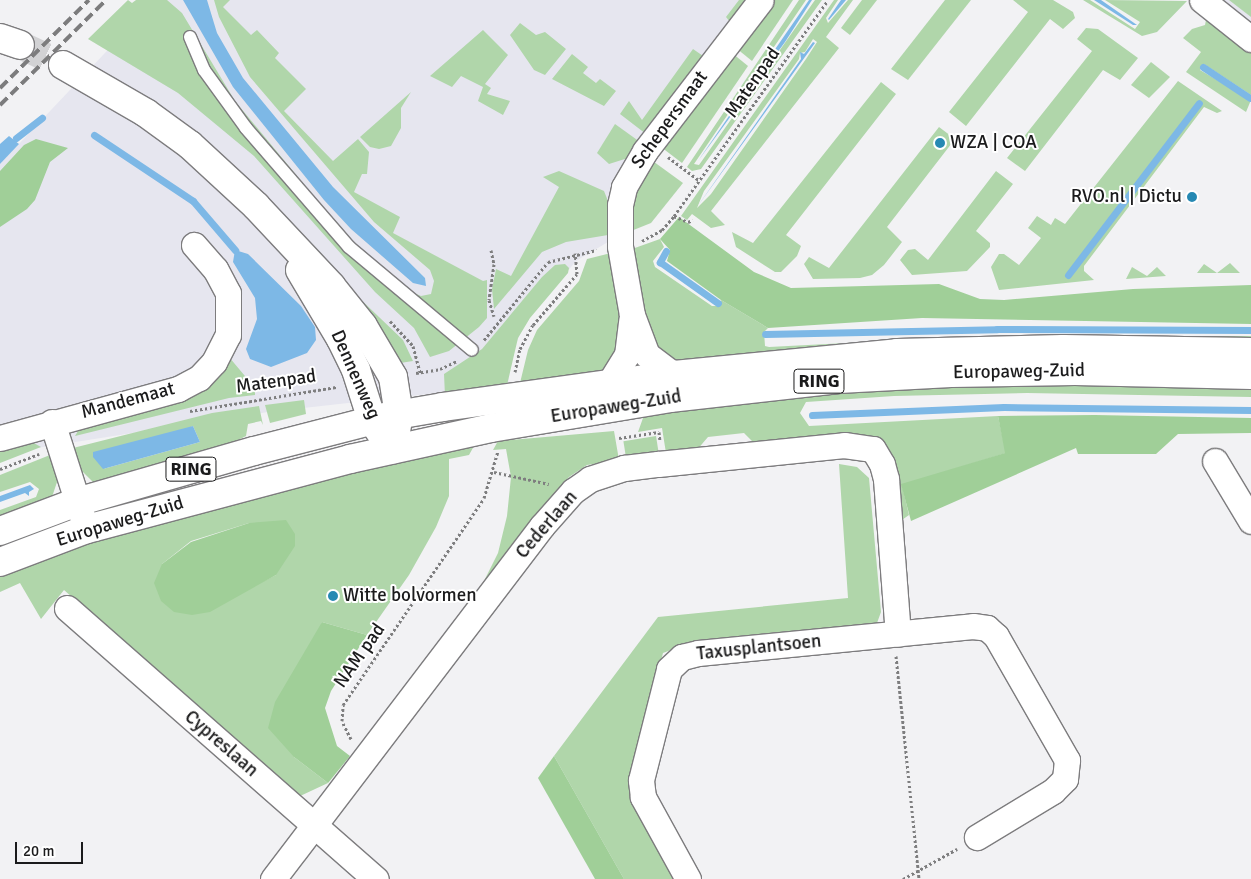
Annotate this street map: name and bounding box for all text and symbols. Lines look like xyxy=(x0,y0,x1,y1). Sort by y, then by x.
street label: Matenpad xyxy=(720,43,786,123)
street label: Schepersmaat xyxy=(627,67,713,173)
place label: WZA | COA xyxy=(950,132,1037,154)
marker: WZA | COA xyxy=(934,137,946,149)
place label: RVO.nl | Dictu xyxy=(1071,186,1182,208)
marker: RVO.nl | Dictu xyxy=(1186,191,1198,203)
street label: Dennenweg xyxy=(325,327,385,423)
street label: Europaweg-Zuid xyxy=(953,359,1085,385)
street label: Matenpad xyxy=(234,365,318,399)
road number: RING xyxy=(793,366,845,396)
street label: Mandemaat xyxy=(79,378,177,424)
street label: Europaweg-Zuid xyxy=(549,385,683,429)
road number: RING xyxy=(165,454,217,484)
street label: Cederlaan xyxy=(511,486,583,564)
street label: Europaweg-Zuid xyxy=(54,492,186,552)
place label: Witte bolvormen xyxy=(343,585,477,607)
marker: Witte bolvormen xyxy=(327,590,339,602)
street label: NAM pad xyxy=(330,619,390,693)
street label: Taxusplantsoen xyxy=(695,630,823,666)
street label: Cypreslaan xyxy=(180,706,262,782)
scale bar xyxy=(18,832,85,864)
text: 20 m xyxy=(23,842,54,860)

